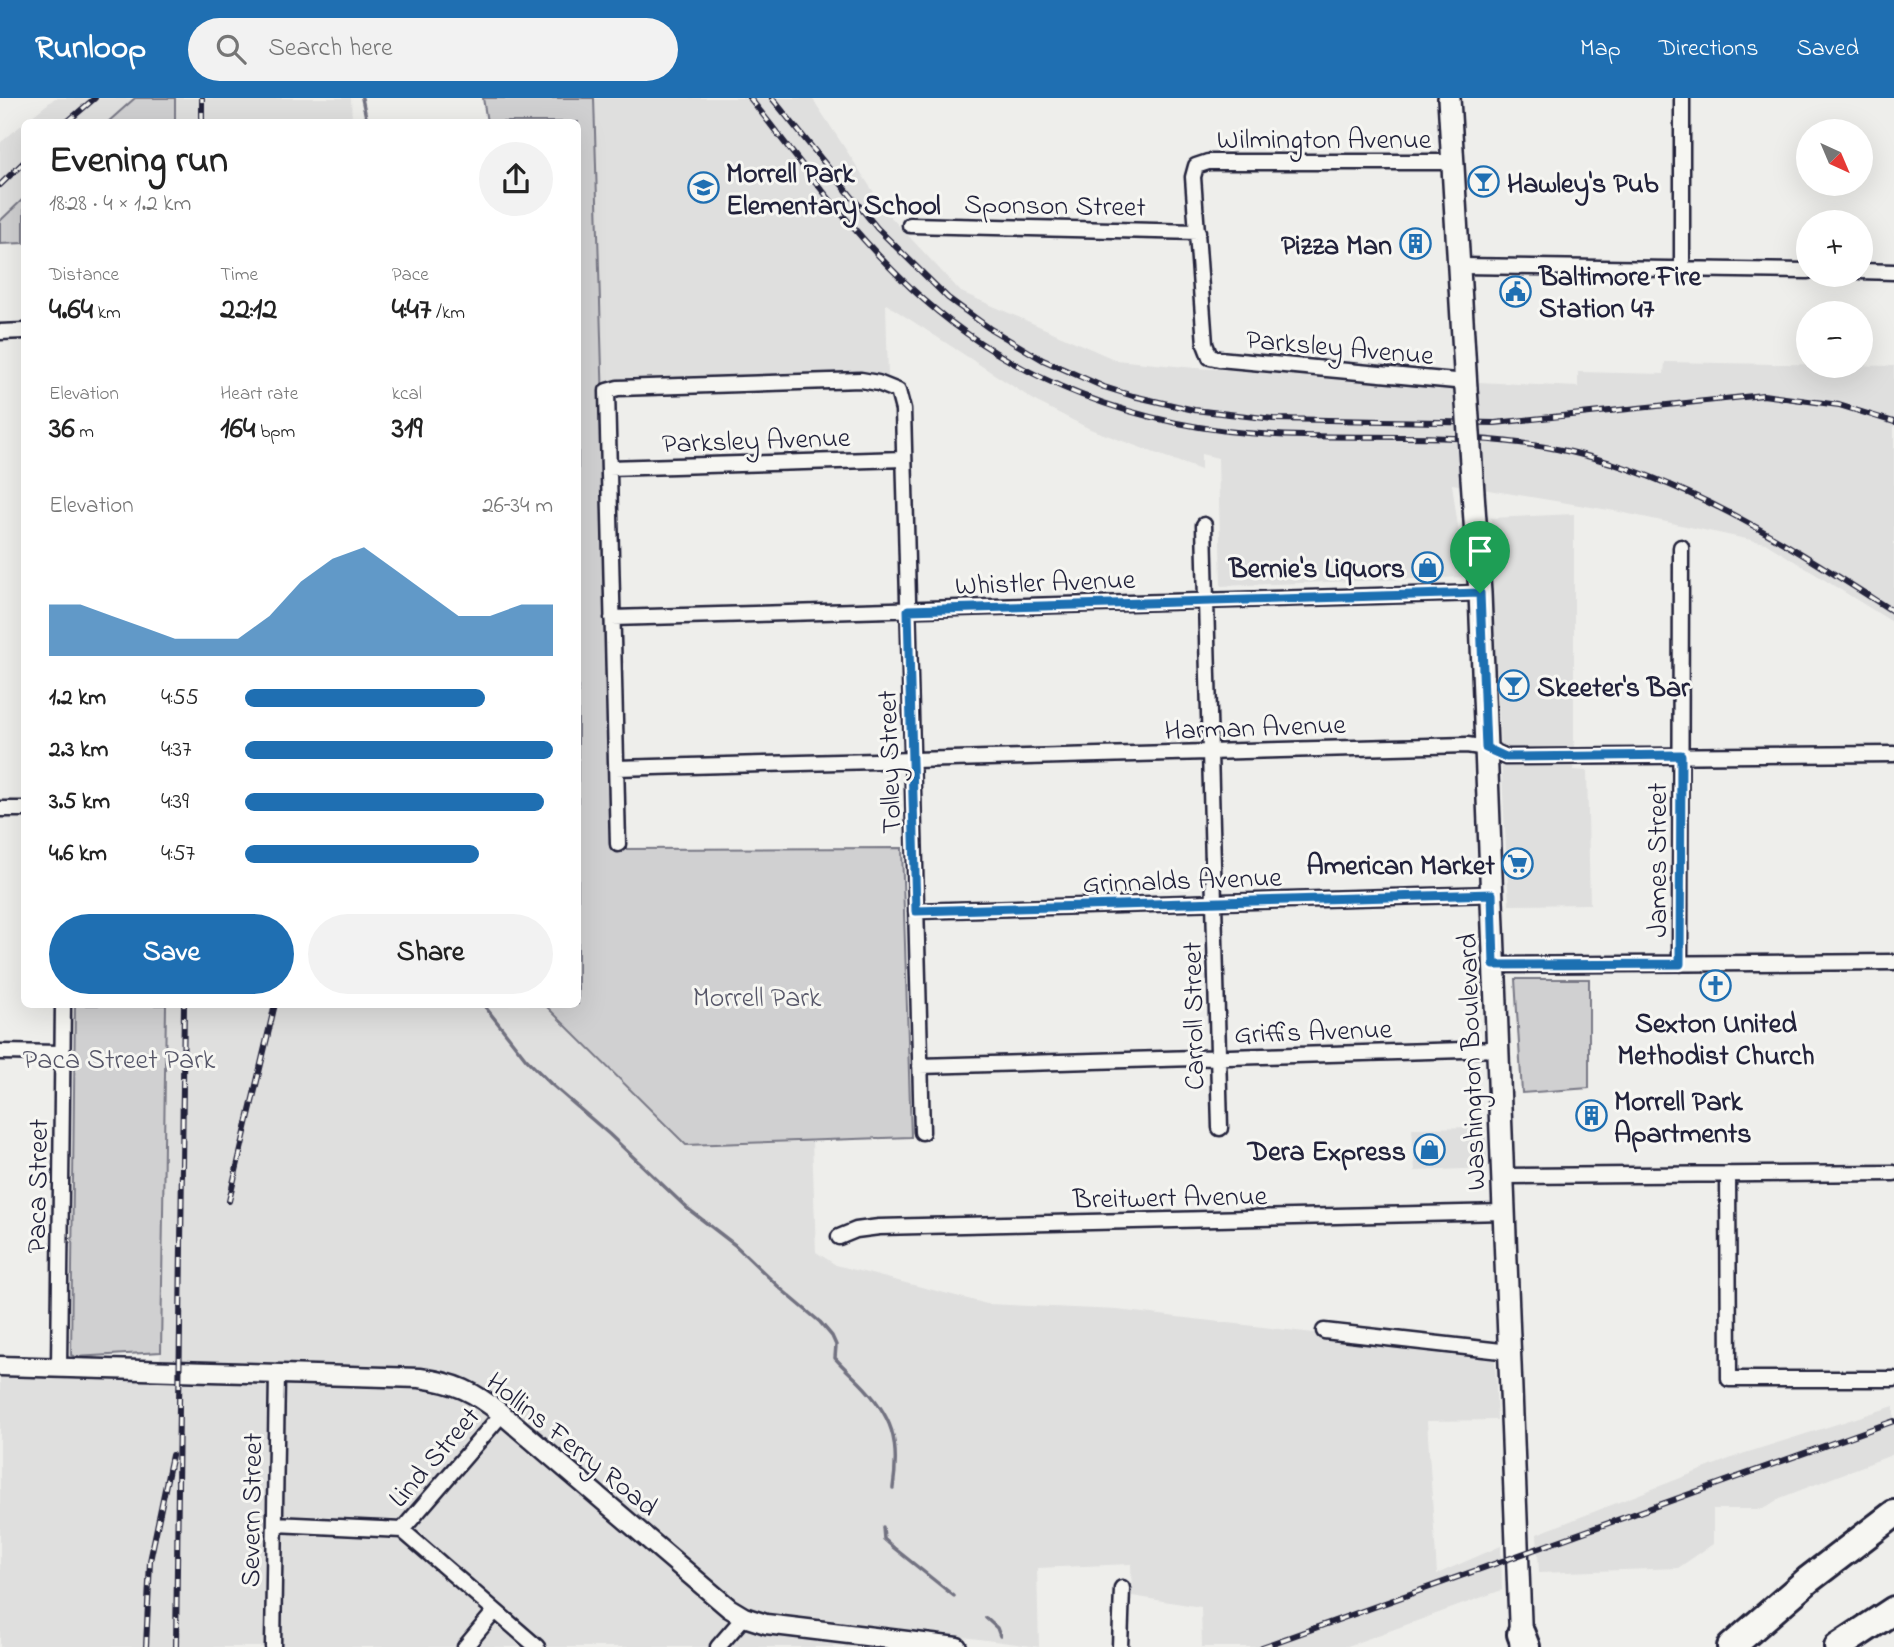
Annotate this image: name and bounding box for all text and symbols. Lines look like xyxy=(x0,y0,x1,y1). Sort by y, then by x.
search box xyxy=(188,18,678,81)
text: Runloop xyxy=(35,25,146,73)
icon: search xyxy=(212,30,250,68)
text: Search here xyxy=(268,30,393,68)
text: Map xyxy=(1580,32,1621,67)
text: Directions xyxy=(1659,32,1758,67)
text: Saved xyxy=(1796,32,1859,67)
north arrow xyxy=(1796,119,1872,196)
map controls xyxy=(1796,119,1873,378)
street label: Wilmington Avenue xyxy=(1217,121,1432,162)
text: Evening run xyxy=(49,134,228,190)
button: share xyxy=(479,142,553,216)
place label: Morrell Park Elementary School xyxy=(726,155,941,228)
bar icon: Hawley's Pub xyxy=(1467,165,1501,199)
place label: Hawley's Pub xyxy=(1507,165,1659,206)
school or university icon: Morrell Park Elementary School xyxy=(686,171,720,205)
street label: Sponson Street xyxy=(964,185,1146,230)
text: 18:28 · 4 × 1.2 km xyxy=(49,188,191,221)
button: + xyxy=(1796,210,1873,287)
place label: Pizza Man xyxy=(1281,227,1392,268)
building icon: Pizza Man xyxy=(1398,227,1432,261)
place label: Baltimore Fire Station 47 xyxy=(1537,258,1702,331)
text: Distance xyxy=(49,262,119,289)
text: Time xyxy=(220,262,258,289)
text: Pace xyxy=(392,262,429,289)
public building icon: Baltimore Fire Station 47 xyxy=(1499,274,1533,308)
text: 4.64 xyxy=(49,289,93,333)
text: 22:12 xyxy=(220,289,277,333)
text: 4:47 xyxy=(392,289,431,333)
text: km xyxy=(93,300,121,327)
text: /km xyxy=(431,300,465,327)
button: − xyxy=(1796,301,1873,378)
street label: Parksley Avenue xyxy=(1244,321,1436,378)
text: Elevation xyxy=(49,381,119,408)
text: Heart rate xyxy=(220,381,298,408)
text: kcal xyxy=(392,381,422,408)
text: 36 xyxy=(49,408,75,452)
text: 164 xyxy=(220,408,255,452)
text: 319 xyxy=(392,408,423,452)
text: m xyxy=(75,419,94,446)
text: bpm xyxy=(255,419,295,446)
street label: Parksley Avenue xyxy=(661,419,851,466)
text: Elevation xyxy=(49,490,134,523)
text: 26–34 m xyxy=(482,490,553,523)
pin xyxy=(1450,521,1510,593)
icon: arrive xyxy=(1461,532,1499,570)
place label: Bernie's Liquors xyxy=(1227,550,1405,591)
shop icon: Bernie's Liquors xyxy=(1411,550,1445,584)
street label: Whistler Avenue xyxy=(954,561,1136,608)
bar icon: Skeeter's Bar xyxy=(1497,669,1531,703)
place label: Skeeter's Bar xyxy=(1537,669,1691,710)
text: 1.2 km xyxy=(49,682,106,715)
text: 4:55 xyxy=(161,682,199,715)
street label: Tolley Street xyxy=(869,689,914,834)
street label: Harman Avenue xyxy=(1164,706,1347,753)
text: 2.3 km xyxy=(49,734,108,767)
text: 4:37 xyxy=(161,734,191,767)
street label: James Street xyxy=(1639,783,1680,937)
text: 3.5 km xyxy=(49,786,110,819)
text: 4:39 xyxy=(161,786,189,819)
text: 4.6 km xyxy=(49,838,107,871)
text: 4:57 xyxy=(161,838,195,871)
place label: American Market xyxy=(1306,847,1496,888)
supermarket icon: American Market xyxy=(1501,847,1535,881)
street label: Grinnalds Avenue xyxy=(1082,859,1283,906)
button: Save xyxy=(49,914,294,994)
button: Share xyxy=(308,914,553,994)
street label: Washington Boulevard xyxy=(1449,932,1498,1191)
street label: Carroll Street xyxy=(1174,941,1217,1091)
church icon: Sexton United Methodist Church xyxy=(1699,968,1733,1002)
park label: Morrell Park xyxy=(693,979,822,1020)
place label: Sexton United Methodist Church xyxy=(1617,1005,1815,1078)
street label: Griffis Avenue xyxy=(1234,1010,1393,1057)
park label: Paca Street Park xyxy=(23,1041,216,1082)
place label: Morrell Park Apartments xyxy=(1614,1083,1751,1156)
building icon: Morrell Park Apartments xyxy=(1574,1099,1608,1133)
street label: Paca Street xyxy=(18,1118,61,1254)
place label: Dera Express xyxy=(1246,1133,1406,1174)
shop icon: Dera Express xyxy=(1412,1133,1446,1167)
street label: Breitwert Avenue xyxy=(1072,1177,1268,1222)
street label: Hollins Ferry Road xyxy=(476,1363,666,1528)
street label: Lind Street xyxy=(380,1399,491,1518)
street label: Severn Street xyxy=(232,1432,275,1588)

